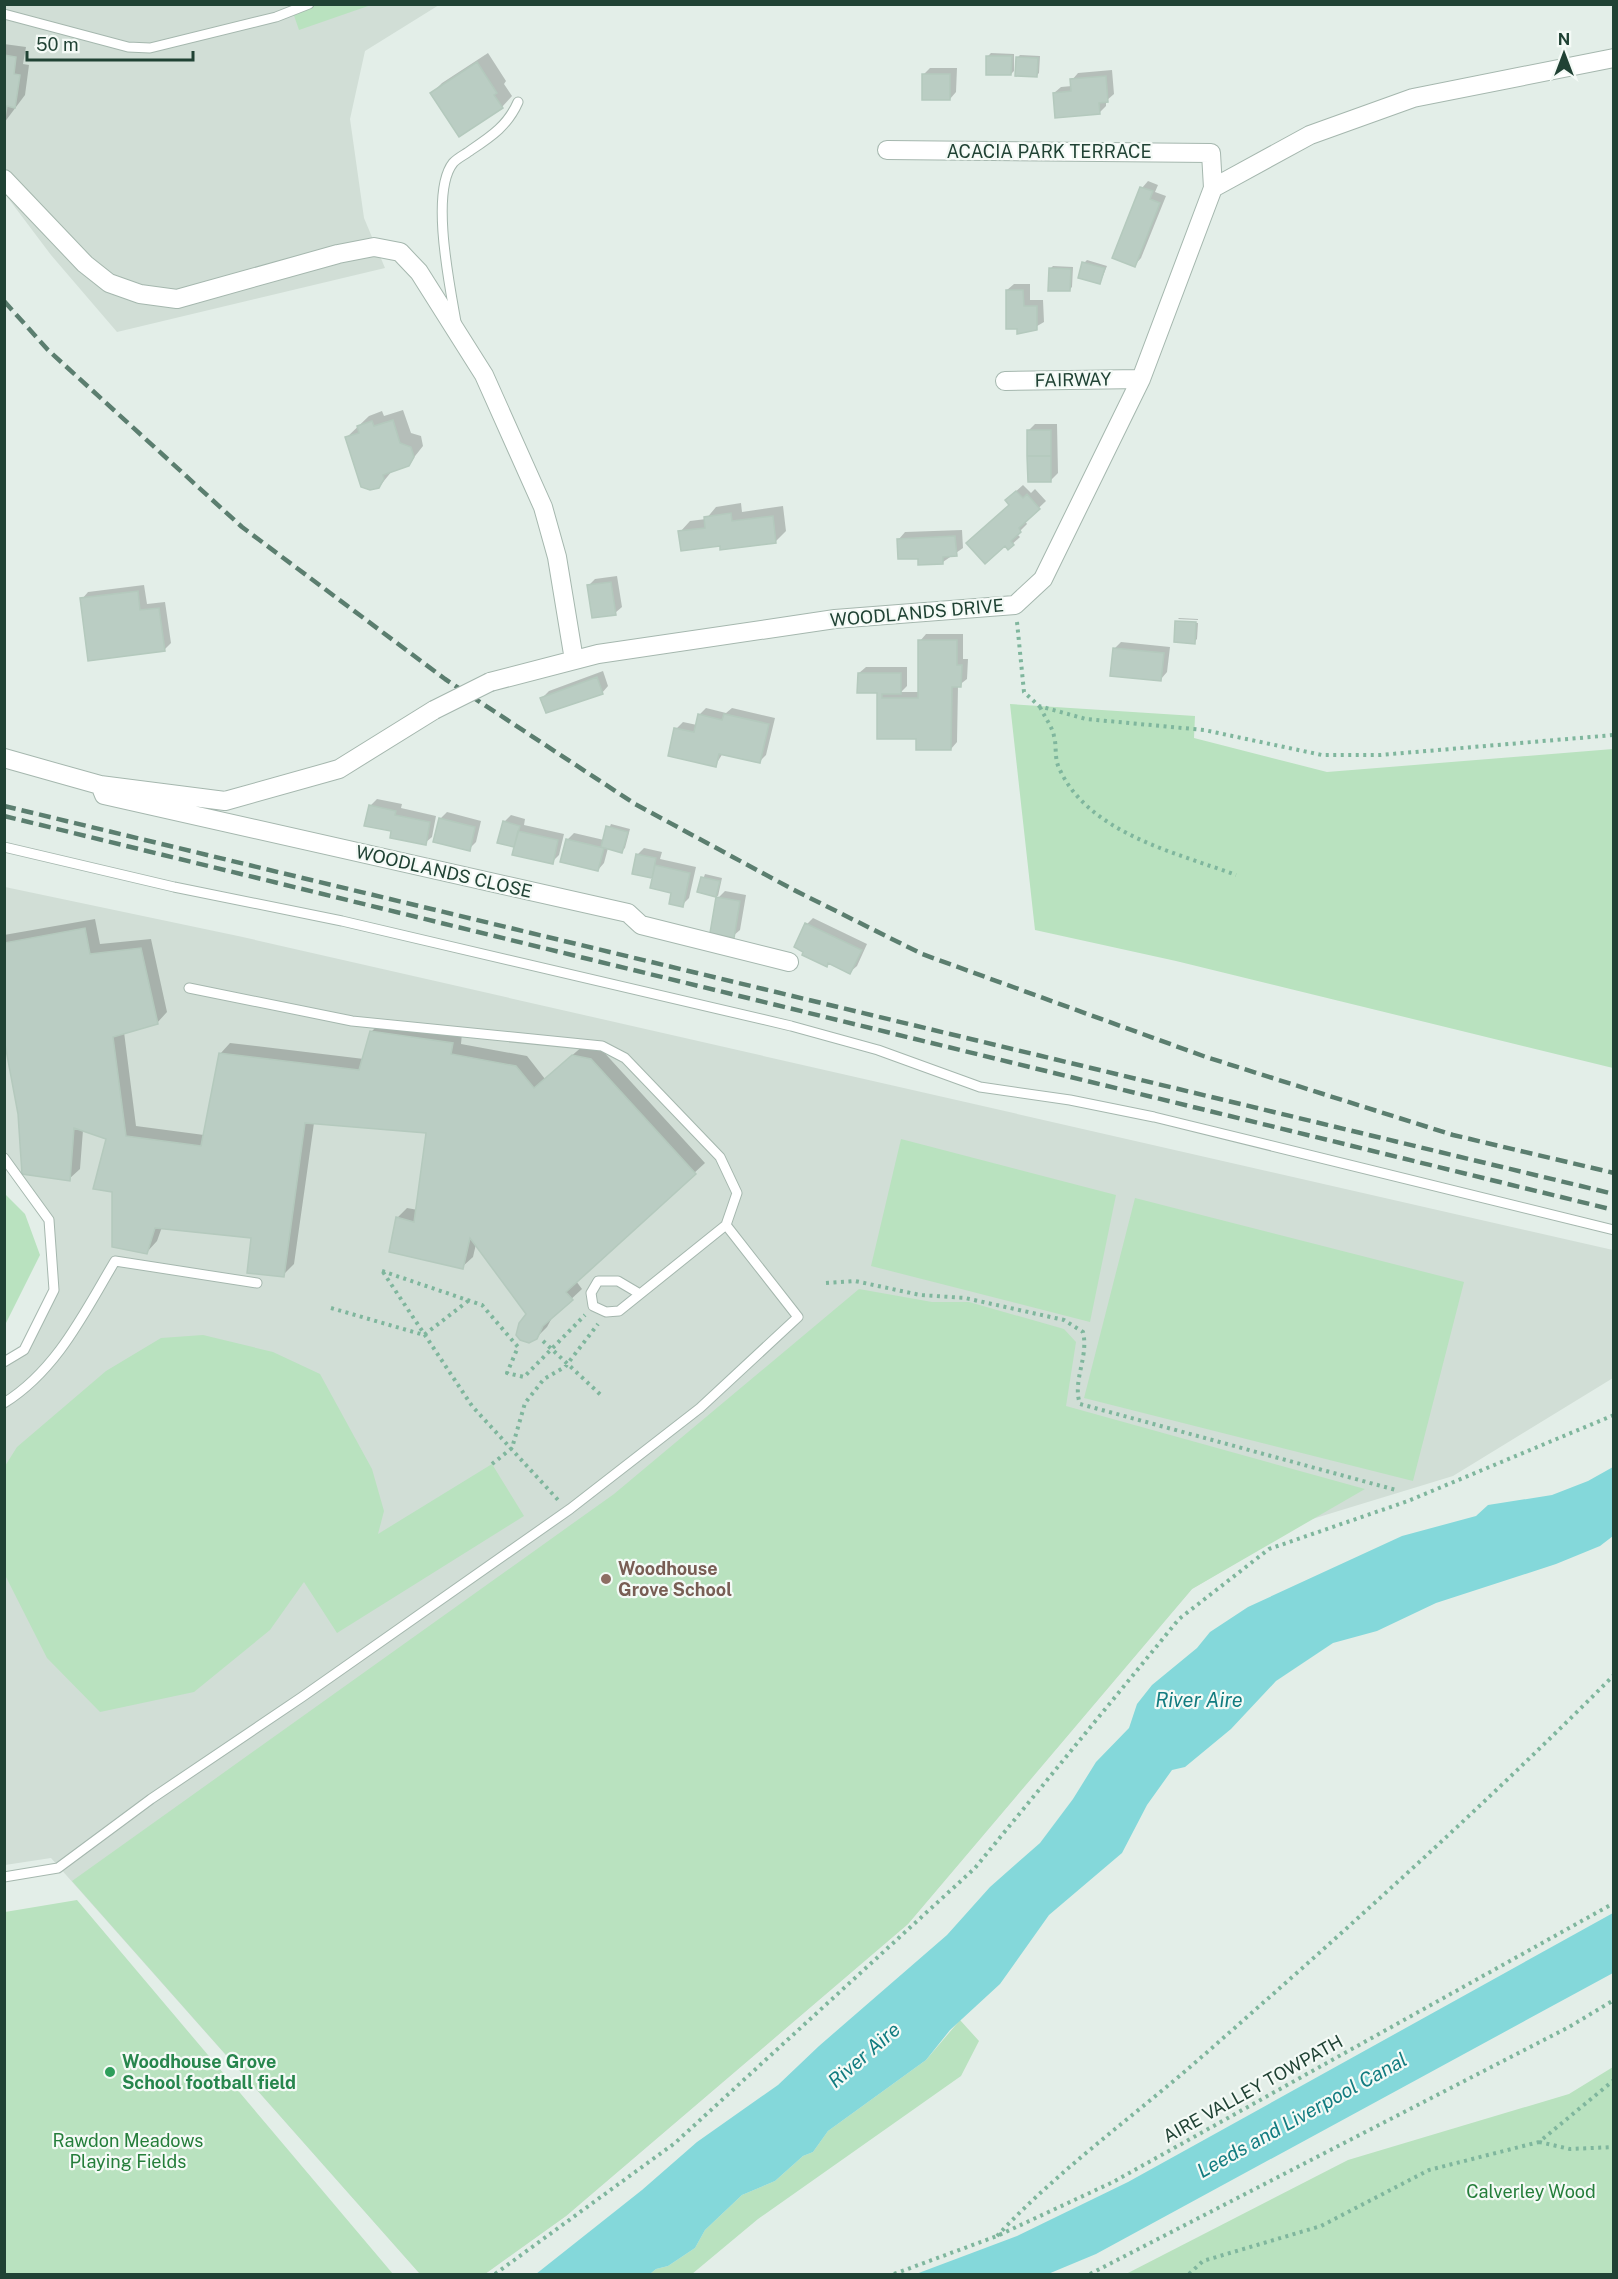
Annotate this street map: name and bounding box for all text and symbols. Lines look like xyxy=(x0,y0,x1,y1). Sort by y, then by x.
scale bar xyxy=(27,24,194,62)
north arrow xyxy=(1534,24,1594,84)
text: N xyxy=(1558,30,1570,49)
text: 50 m xyxy=(36,34,79,55)
street label: ACACIA PARK TERRACE xyxy=(946,141,1152,162)
street label: FAIRWAY xyxy=(1035,368,1112,391)
street label: WOODLANDS DRIVE xyxy=(829,594,1005,631)
street label: WOODLANDS CLOSE xyxy=(354,841,534,902)
place label: Woodhouse Grove School xyxy=(618,1558,732,1600)
marker: Woodhouse Grove School xyxy=(599,1572,613,1586)
water label: River Aire xyxy=(1155,1688,1243,1712)
water label: River Aire xyxy=(823,2017,905,2093)
street label: AIRE VALLEY TOWPATH xyxy=(1159,2030,1346,2147)
water label: Leeds and Liverpool Canal xyxy=(1193,2047,1411,2183)
place label: Woodhouse Grove School football field xyxy=(122,2051,296,2093)
marker: Woodhouse Grove School football field xyxy=(103,2065,117,2079)
park label: Rawdon Meadows Playing Fields xyxy=(53,2130,203,2172)
park label: Calverley Wood xyxy=(1466,2181,1596,2202)

